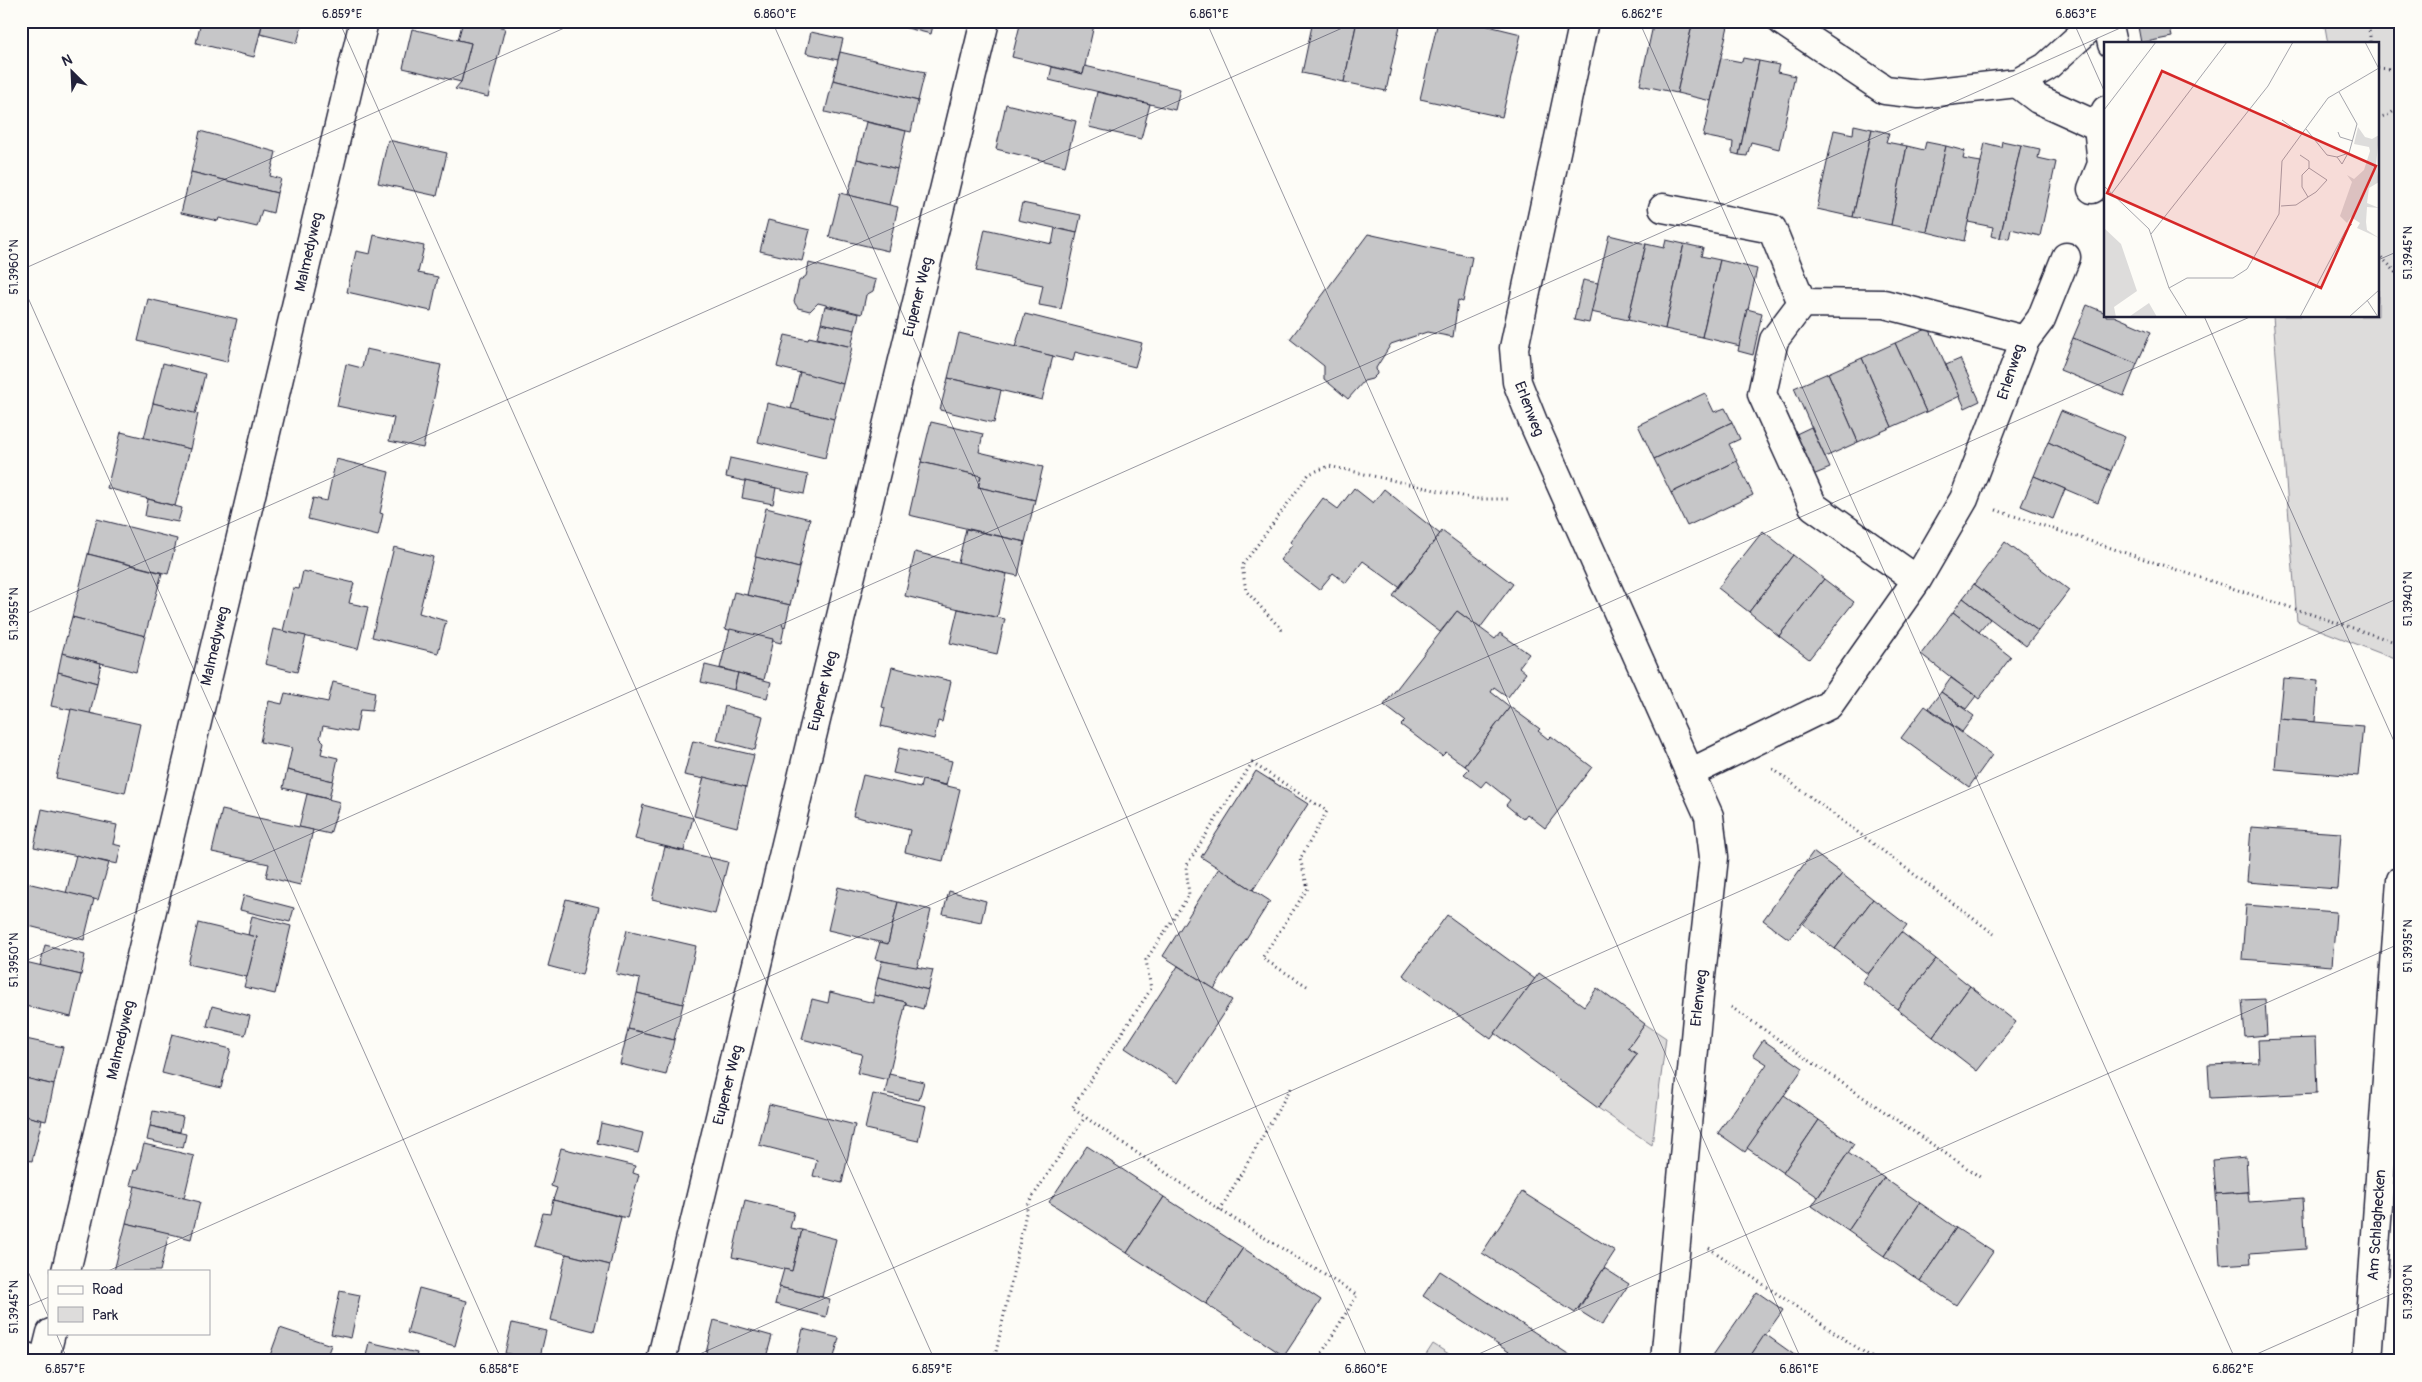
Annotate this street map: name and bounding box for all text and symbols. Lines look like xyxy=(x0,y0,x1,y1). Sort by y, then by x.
text: 6.859°E xyxy=(322,7,362,22)
text: 6.860°E xyxy=(754,7,796,22)
text: 6.861°E xyxy=(1190,7,1228,22)
text: 6.862°E xyxy=(1622,7,1662,22)
text: 6.863°E xyxy=(2056,7,2096,22)
inset map xyxy=(2104,42,2380,318)
north arrow xyxy=(48,48,98,98)
text: N xyxy=(59,51,75,70)
street label: Malmedyweg xyxy=(291,210,327,294)
text: 51.3945°N xyxy=(2401,226,2416,280)
text: 51.3960°N xyxy=(7,239,22,295)
street label: Eupener Weg xyxy=(899,255,937,339)
street label: Erlenweg xyxy=(1993,342,2029,402)
street label: Erlenweg xyxy=(1510,379,1548,439)
text: 51.3940°N xyxy=(2401,571,2416,627)
text: 51.3955°N xyxy=(7,587,22,641)
street label: Malmedyweg xyxy=(197,604,233,688)
street label: Eupener Weg xyxy=(804,649,842,733)
text: 51.3935°N xyxy=(2401,919,2416,973)
text: 51.3950°N xyxy=(7,933,22,987)
street label: Erlenweg xyxy=(1687,968,1711,1028)
street label: Malmedyweg xyxy=(103,998,139,1082)
street label: Eupener Weg xyxy=(709,1043,747,1127)
street label: Am Schlaghecken xyxy=(2364,1169,2390,1281)
text: 51.3930°N xyxy=(2401,1265,2416,1319)
legend xyxy=(48,1270,210,1334)
text: 51.3945°N xyxy=(7,1280,22,1334)
text: Road xyxy=(92,1280,123,1299)
text: Park xyxy=(92,1306,119,1325)
text: 6.857°E xyxy=(45,1362,85,1377)
text: 6.858°E xyxy=(479,1362,519,1377)
text: 6.859°E xyxy=(912,1362,952,1377)
text: 6.860°E xyxy=(1345,1362,1387,1377)
text: 6.861°E xyxy=(1780,1362,1818,1377)
text: 6.862°E xyxy=(2213,1362,2253,1377)

